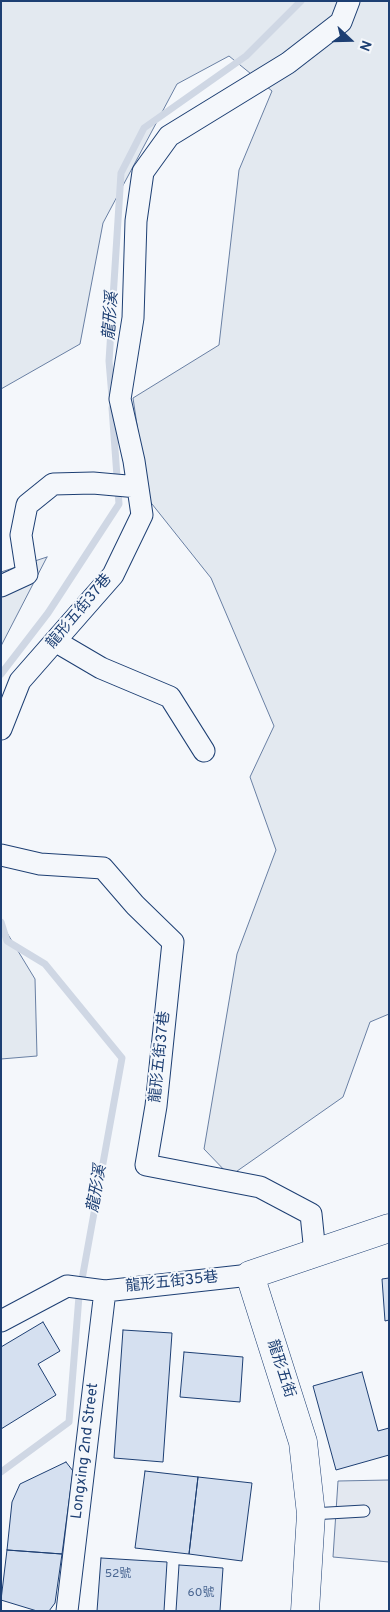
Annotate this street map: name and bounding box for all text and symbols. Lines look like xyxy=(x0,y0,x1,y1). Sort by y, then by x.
north arrow xyxy=(325,15,375,65)
text: N xyxy=(355,38,374,53)
water label: 龍形溪 xyxy=(101,291,123,341)
street label: 龍形五街37巷 xyxy=(44,571,116,653)
street label: 龍形五街37巷 xyxy=(147,1010,175,1104)
water label: 龍形溪 xyxy=(84,1164,112,1214)
street label: 龍形五街35巷 xyxy=(125,1269,219,1297)
street label: 龍形五街 xyxy=(262,1338,298,1400)
street label: Longxing 2nd Street xyxy=(69,1382,103,1520)
house number: 52號 xyxy=(105,1568,131,1582)
house number: 60號 xyxy=(188,1587,214,1601)

